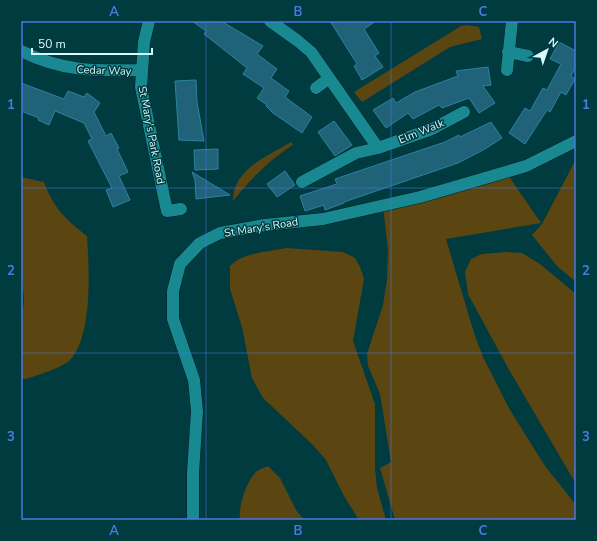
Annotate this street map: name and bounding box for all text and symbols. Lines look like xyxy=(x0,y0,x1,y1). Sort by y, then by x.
text: A xyxy=(109,3,119,21)
text: B xyxy=(294,3,303,21)
text: C xyxy=(479,3,488,21)
scale bar xyxy=(32,30,152,56)
north arrow xyxy=(527,30,567,70)
text: N xyxy=(545,34,561,51)
text: 50 m xyxy=(38,36,66,52)
street label: Cedar Way xyxy=(76,62,132,79)
street label: St Mary's Park Road xyxy=(135,85,168,185)
text: 1 xyxy=(7,96,15,114)
text: 1 xyxy=(582,96,590,114)
street label: Elm Walk xyxy=(396,115,447,147)
street label: St Mary's Road xyxy=(223,214,299,241)
text: 2 xyxy=(7,262,15,280)
text: 2 xyxy=(582,262,590,280)
text: 3 xyxy=(7,428,15,446)
text: 3 xyxy=(582,428,590,446)
text: A xyxy=(109,522,119,540)
text: B xyxy=(294,522,303,540)
text: C xyxy=(479,522,488,540)

